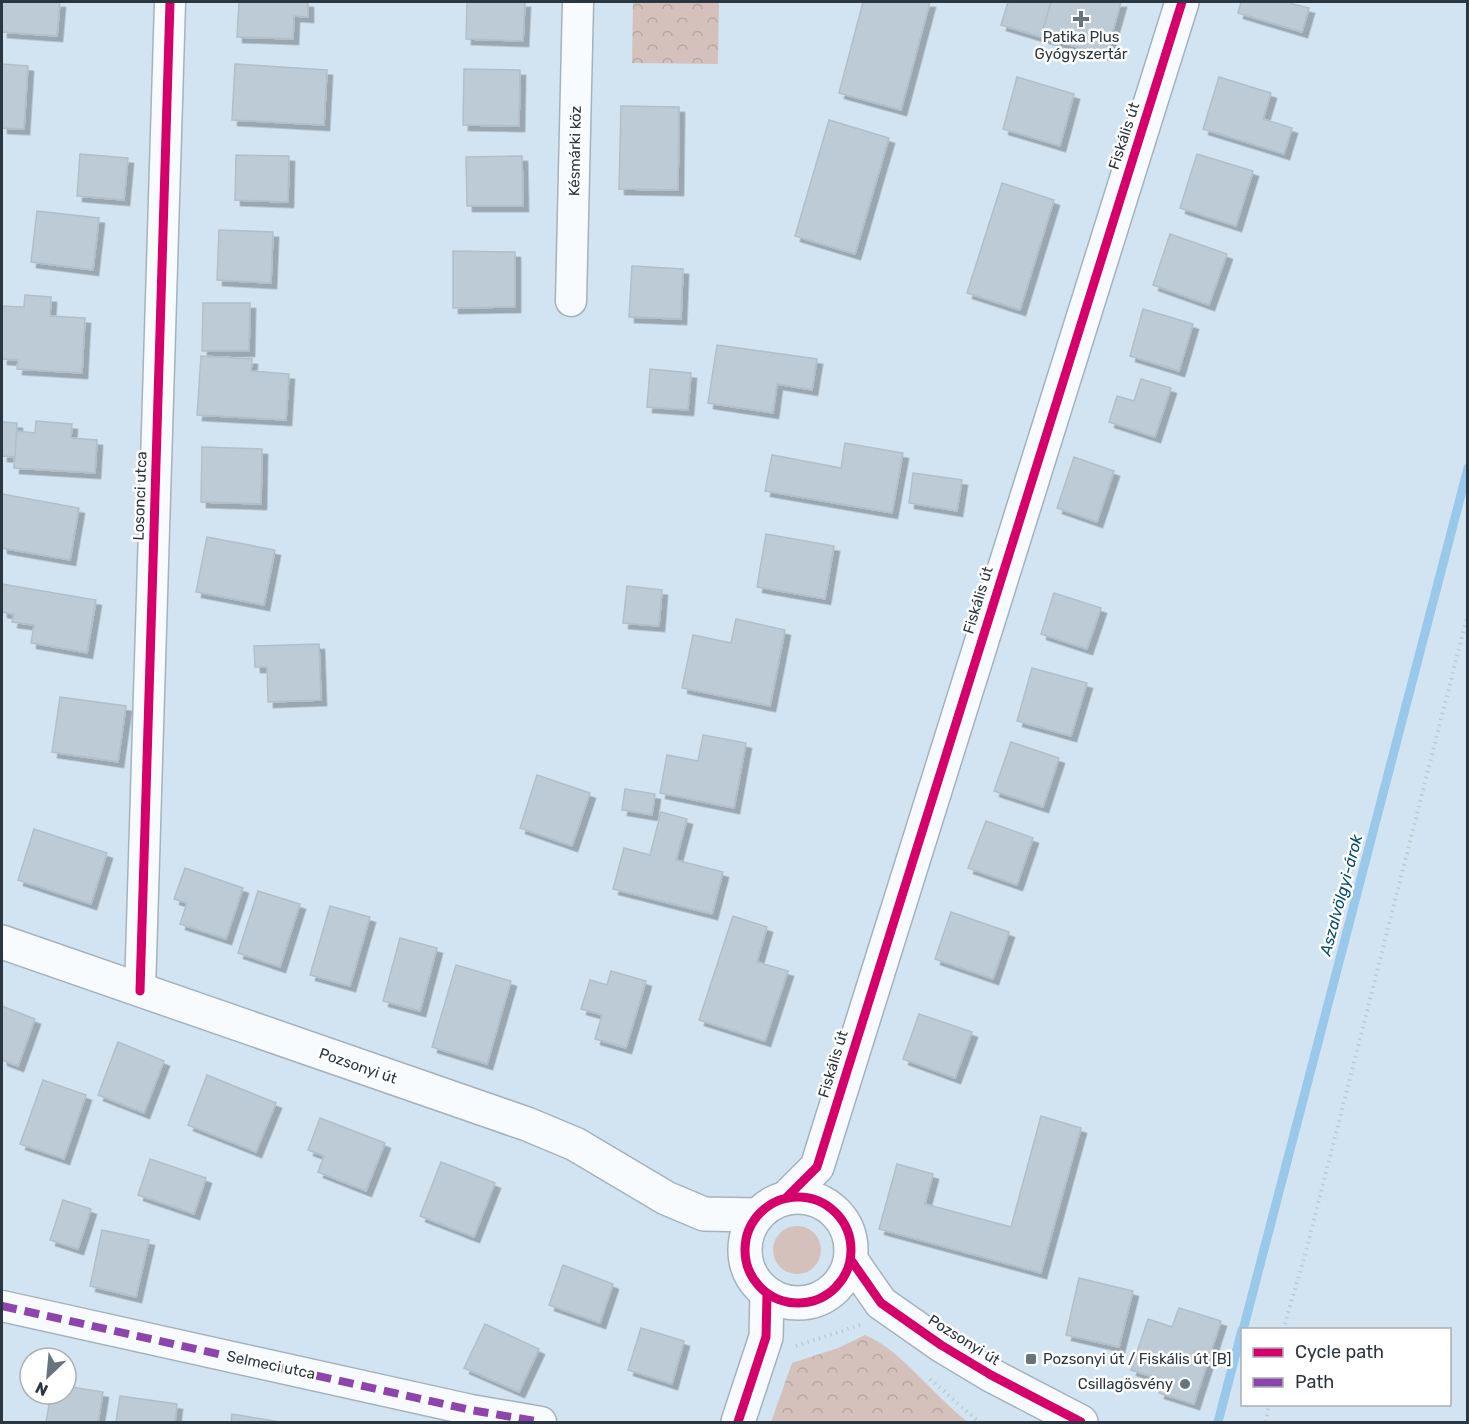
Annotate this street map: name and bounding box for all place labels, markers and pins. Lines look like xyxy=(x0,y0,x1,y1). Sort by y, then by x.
marker: Patika Plus Gyógyszertár xyxy=(1074,12,1088,26)
place label: Patika Plus Gyógyszertár xyxy=(1035,28,1128,63)
place label: Pozsonyi út / Fiskális út [B] xyxy=(1043,1350,1231,1368)
marker: Pozsonyi út / Fiskális út [B] xyxy=(1024,1352,1038,1366)
place label: Csillagösvény xyxy=(1078,1375,1173,1393)
marker: Csillagösvény xyxy=(1178,1377,1192,1391)

